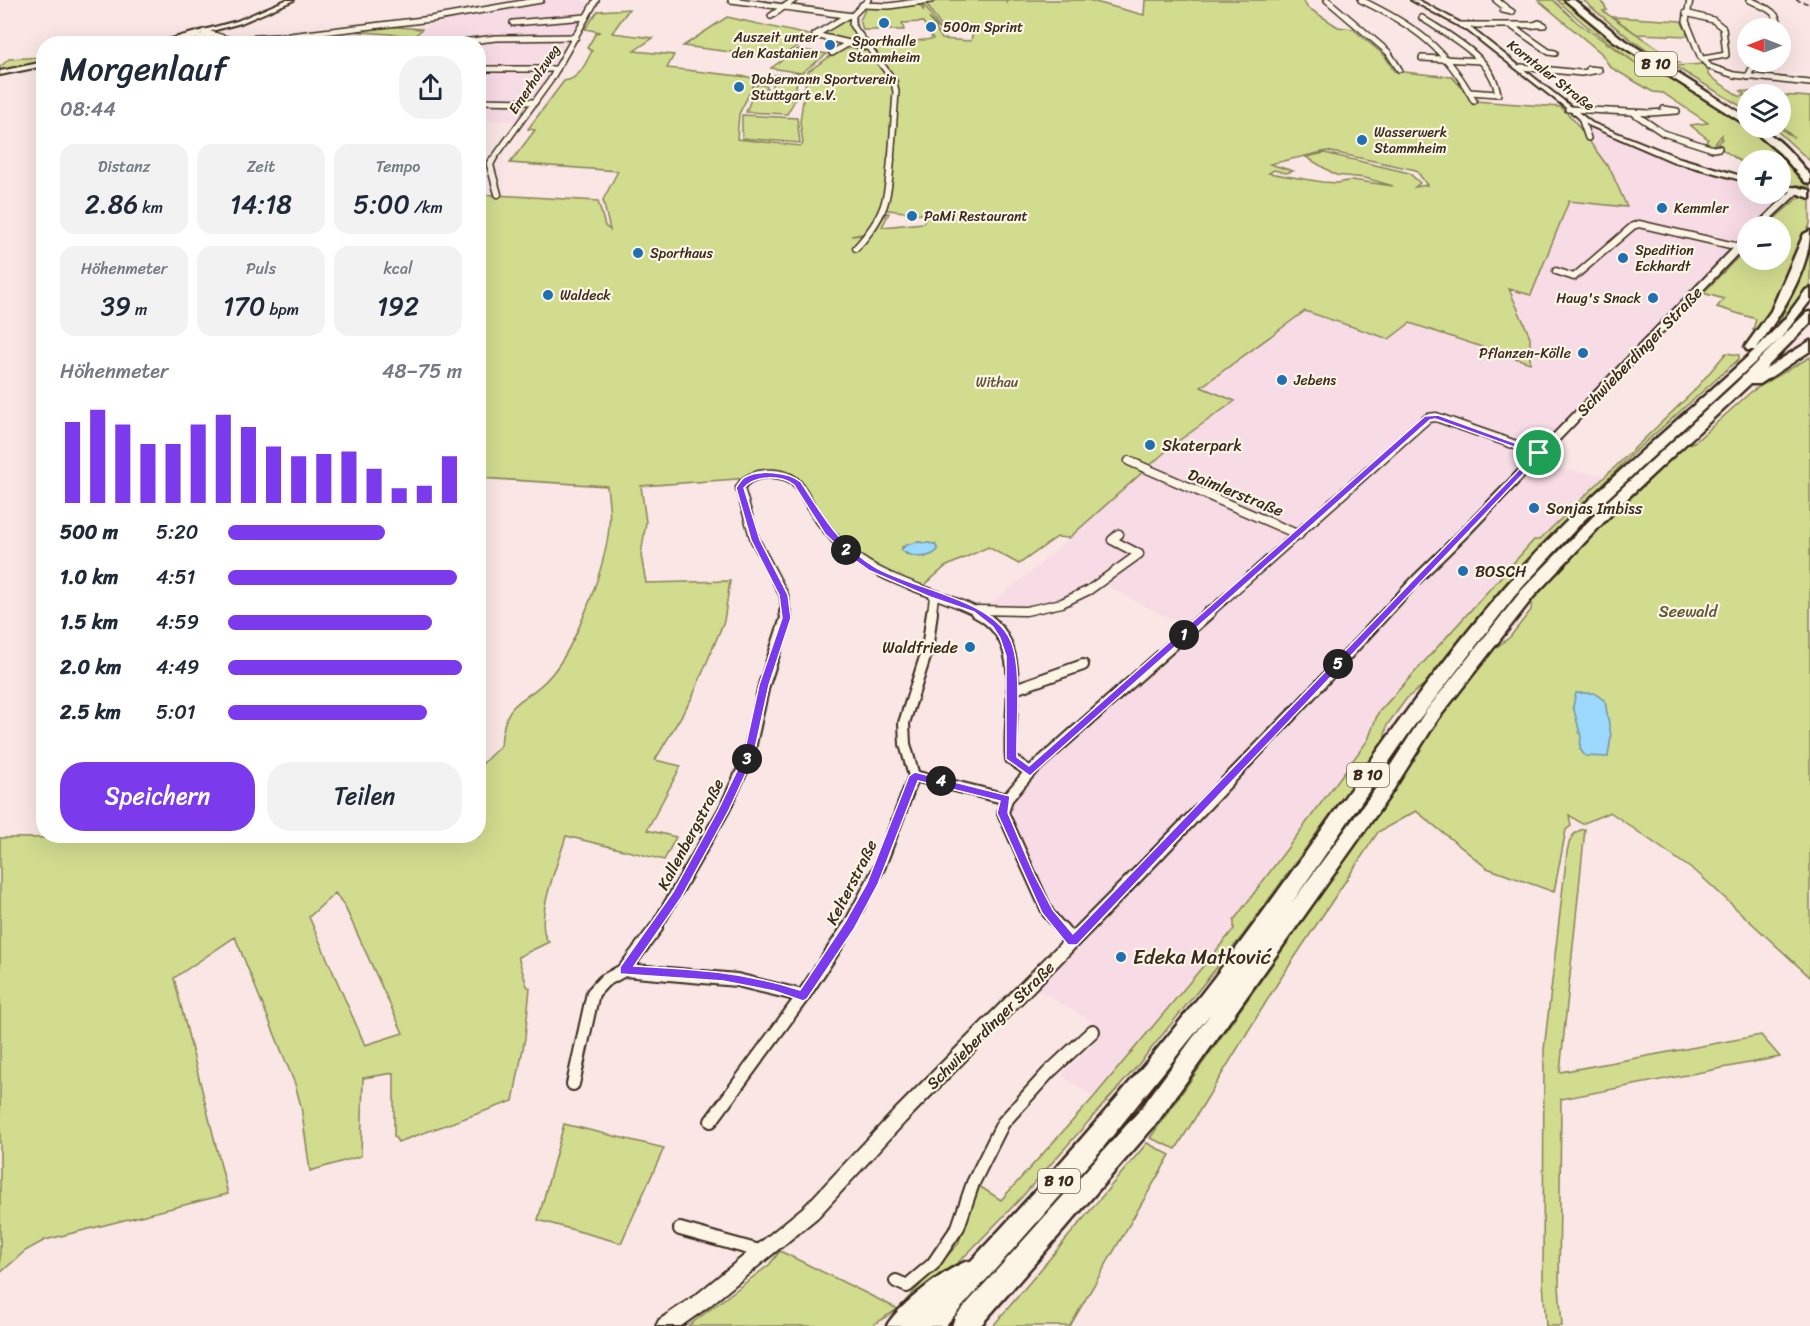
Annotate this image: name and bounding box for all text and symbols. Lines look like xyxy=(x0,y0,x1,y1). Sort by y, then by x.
place label: 500m Sprint xyxy=(943,15,1023,40)
marker: Sporthalle Stammheim xyxy=(877,16,891,30)
north arrow xyxy=(1737,18,1791,72)
map controls xyxy=(1737,18,1791,270)
marker: 500m Sprint xyxy=(924,20,938,34)
place label: Auszeit unter den Kastanien xyxy=(732,25,819,66)
place label: Sporthalle Stammheim xyxy=(848,29,921,70)
street label: Korntaler Straße xyxy=(1501,33,1600,118)
marker: Auszeit unter den Kastanien xyxy=(823,38,837,52)
street label: Emerholzweg xyxy=(502,39,567,119)
text: Morgenlauf xyxy=(60,40,227,98)
road number: B 10 xyxy=(1635,52,1677,76)
button: share xyxy=(399,56,462,119)
place label: Dobermann Sportverein Stuttgart e.V. xyxy=(751,67,897,108)
marker: Dobermann Sportverein Stuttgart e.V. xyxy=(732,80,746,94)
button: layers xyxy=(1737,84,1791,138)
text: 08:44 xyxy=(60,92,116,127)
place label: Wasserwerk Stammheim xyxy=(1374,120,1447,161)
marker: Wasserwerk Stammheim xyxy=(1355,133,1369,147)
button: + xyxy=(1737,150,1791,204)
text: Distanz xyxy=(98,152,150,181)
text: Zeit xyxy=(247,152,275,181)
text: Tempo xyxy=(376,152,420,181)
text: 2.86 xyxy=(85,181,138,227)
text: 14:18 xyxy=(230,181,292,227)
text: 5:00 xyxy=(353,181,410,227)
text: km xyxy=(138,193,163,222)
text: /km xyxy=(410,193,443,222)
place label: Kemmler xyxy=(1674,196,1729,221)
marker: Kemmler xyxy=(1655,201,1669,215)
place label: PaMi Restaurant xyxy=(924,204,1028,229)
marker: PaMi Restaurant xyxy=(905,209,919,223)
button: − xyxy=(1737,216,1791,270)
place label: Spedition Eckhardt xyxy=(1635,238,1694,279)
place label: Sporthaus xyxy=(650,241,714,266)
marker: Sporthaus xyxy=(631,246,645,260)
marker: Spedition Eckhardt xyxy=(1616,251,1630,265)
text: Höhenmeter xyxy=(81,254,167,283)
text: Puls xyxy=(246,254,276,283)
text: kcal xyxy=(383,254,413,283)
street label: Schwieberdinger Straße xyxy=(1569,279,1710,423)
text: 39 xyxy=(101,283,131,329)
text: 170 xyxy=(223,283,265,329)
text: 192 xyxy=(377,283,419,329)
place label: Waldeck xyxy=(560,283,611,308)
place label: Haug's Snack xyxy=(1556,286,1642,311)
marker: Waldeck xyxy=(541,288,555,302)
marker: Haug's Snack xyxy=(1646,291,1660,305)
text: m xyxy=(131,295,147,324)
text: bpm xyxy=(265,295,299,324)
place label: Pflanzen-Kölle xyxy=(1479,341,1571,366)
marker: Pflanzen-Kölle xyxy=(1576,346,1590,360)
text: Höhenmeter xyxy=(60,354,168,389)
text: 48–75 m xyxy=(382,354,462,389)
place label: Jebens xyxy=(1293,368,1336,393)
park label: Withau xyxy=(976,370,1019,395)
marker: Jebens xyxy=(1275,373,1289,387)
pin xyxy=(1513,427,1564,478)
place label: Skaterpark xyxy=(1162,431,1242,460)
icon: arrive xyxy=(1522,436,1555,469)
marker: Skaterpark xyxy=(1143,438,1157,452)
street label: Daimlerstraße xyxy=(1183,460,1288,525)
place label: Sonjas Imbiss xyxy=(1546,494,1643,523)
marker: Sonjas Imbiss xyxy=(1527,501,1541,515)
text: 500 m xyxy=(60,515,118,550)
text: 5:20 xyxy=(156,515,198,550)
pin: 2 xyxy=(831,535,861,565)
text: 2 xyxy=(841,535,851,564)
place label: BOSCH xyxy=(1475,557,1527,586)
text: 1.0 km xyxy=(60,560,118,595)
text: 4:51 xyxy=(156,560,195,595)
marker: BOSCH xyxy=(1456,564,1470,578)
park label: Seewald xyxy=(1659,597,1719,626)
text: 1.5 km xyxy=(60,605,118,640)
text: 4:59 xyxy=(156,605,199,640)
pin: 1 xyxy=(1169,620,1199,650)
text: 1 xyxy=(1181,620,1187,649)
place label: Waldfriede xyxy=(882,633,958,662)
marker: Waldfriede xyxy=(963,640,977,654)
pin: 5 xyxy=(1323,649,1353,679)
text: 5 xyxy=(1333,649,1343,678)
text: 2.0 km xyxy=(60,650,121,685)
text: 4:49 xyxy=(156,650,199,685)
text: 2.5 km xyxy=(60,695,121,730)
text: 5:01 xyxy=(156,695,195,730)
pin: 3 xyxy=(732,744,762,774)
text: 3 xyxy=(743,744,751,773)
button: Speichern xyxy=(60,762,255,831)
button: Teilen xyxy=(267,762,462,831)
road number: B 10 xyxy=(1347,763,1389,787)
pin: 4 xyxy=(926,766,956,796)
text: 4 xyxy=(936,766,946,795)
street label: Kallenbergstraße xyxy=(649,773,732,895)
street label: Kelterstraße xyxy=(818,834,885,930)
place label: Edeka Matković xyxy=(1133,940,1273,975)
marker: Edeka Matković xyxy=(1114,950,1128,964)
street label: Schwieberdinger Straße xyxy=(919,954,1062,1097)
road number: B 10 xyxy=(1038,1169,1080,1193)

